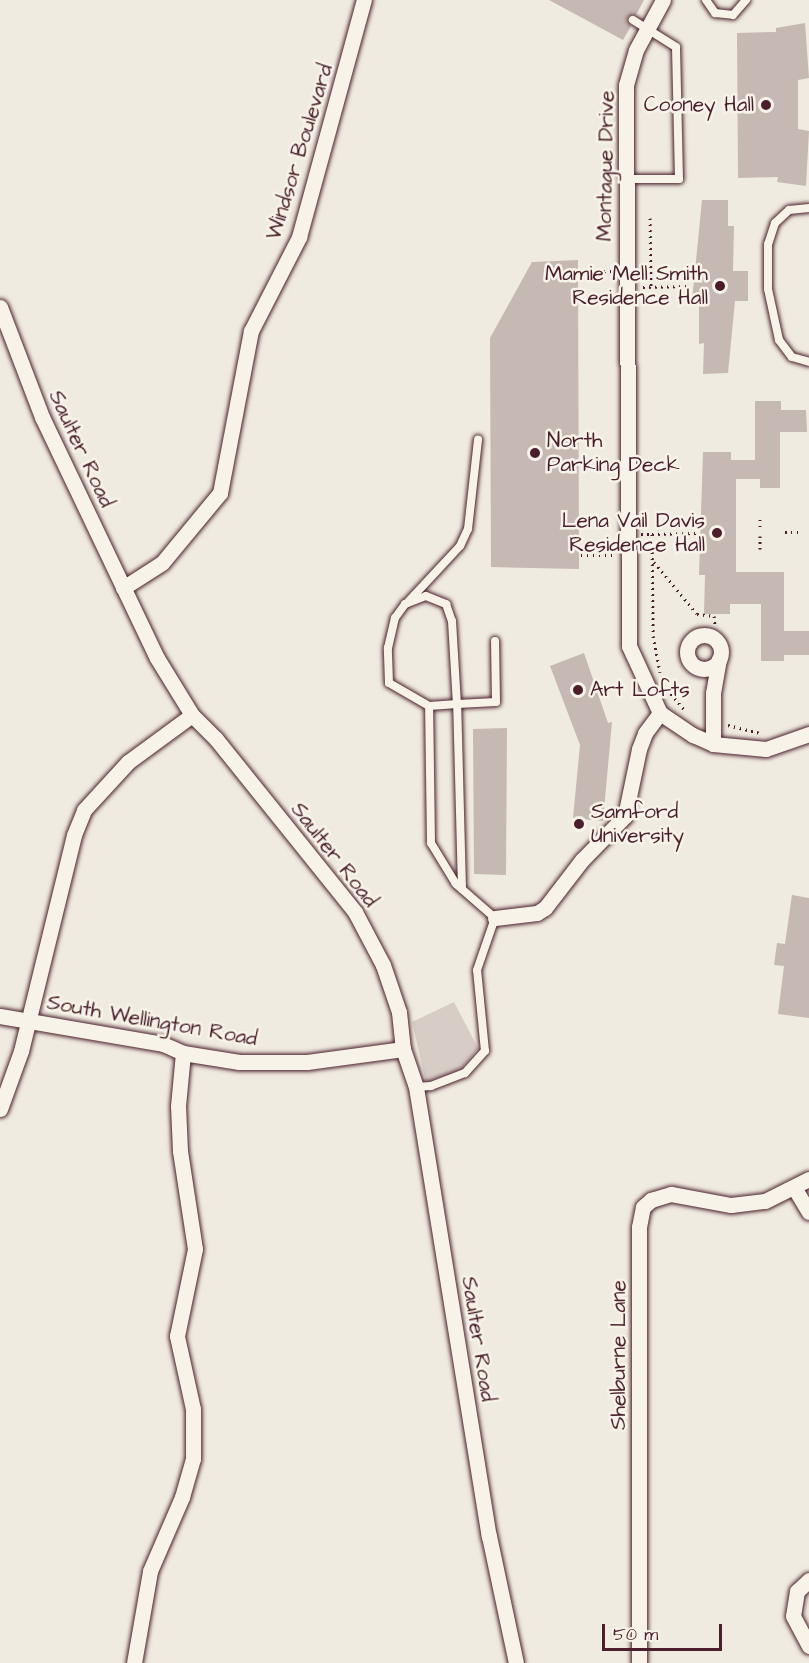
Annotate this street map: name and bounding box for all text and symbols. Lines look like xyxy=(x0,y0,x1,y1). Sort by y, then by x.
street label: Windsor Boulevard xyxy=(261,61,339,243)
street label: Montague Drive xyxy=(592,90,620,242)
place label: Cooney Hall xyxy=(644,92,754,118)
marker: Cooney Hall xyxy=(759,98,773,112)
place label: Mamie Mell Smith Residence Hall xyxy=(545,261,708,311)
marker: Mamie Mell Smith Residence Hall xyxy=(713,279,727,293)
street label: Saulter Road xyxy=(43,386,119,512)
place label: North Parking Deck xyxy=(547,428,680,478)
marker: North Parking Deck xyxy=(528,446,542,460)
place label: Lena Vail Davis Residence Hall xyxy=(562,508,705,558)
marker: Lena Vail Davis Residence Hall xyxy=(710,526,724,540)
place label: Art Lofts xyxy=(590,677,690,703)
marker: Art Lofts xyxy=(571,683,585,697)
street label: Saulter Road xyxy=(285,798,383,912)
place label: Samford University xyxy=(591,799,684,849)
marker: Samford University xyxy=(572,817,586,831)
street label: South Wellington Road xyxy=(45,990,259,1052)
street label: Saulter Road xyxy=(456,1275,500,1403)
street label: Shelburne Lane xyxy=(606,1280,632,1430)
scale bar xyxy=(605,1612,725,1650)
text: 50 m xyxy=(613,1622,658,1647)

